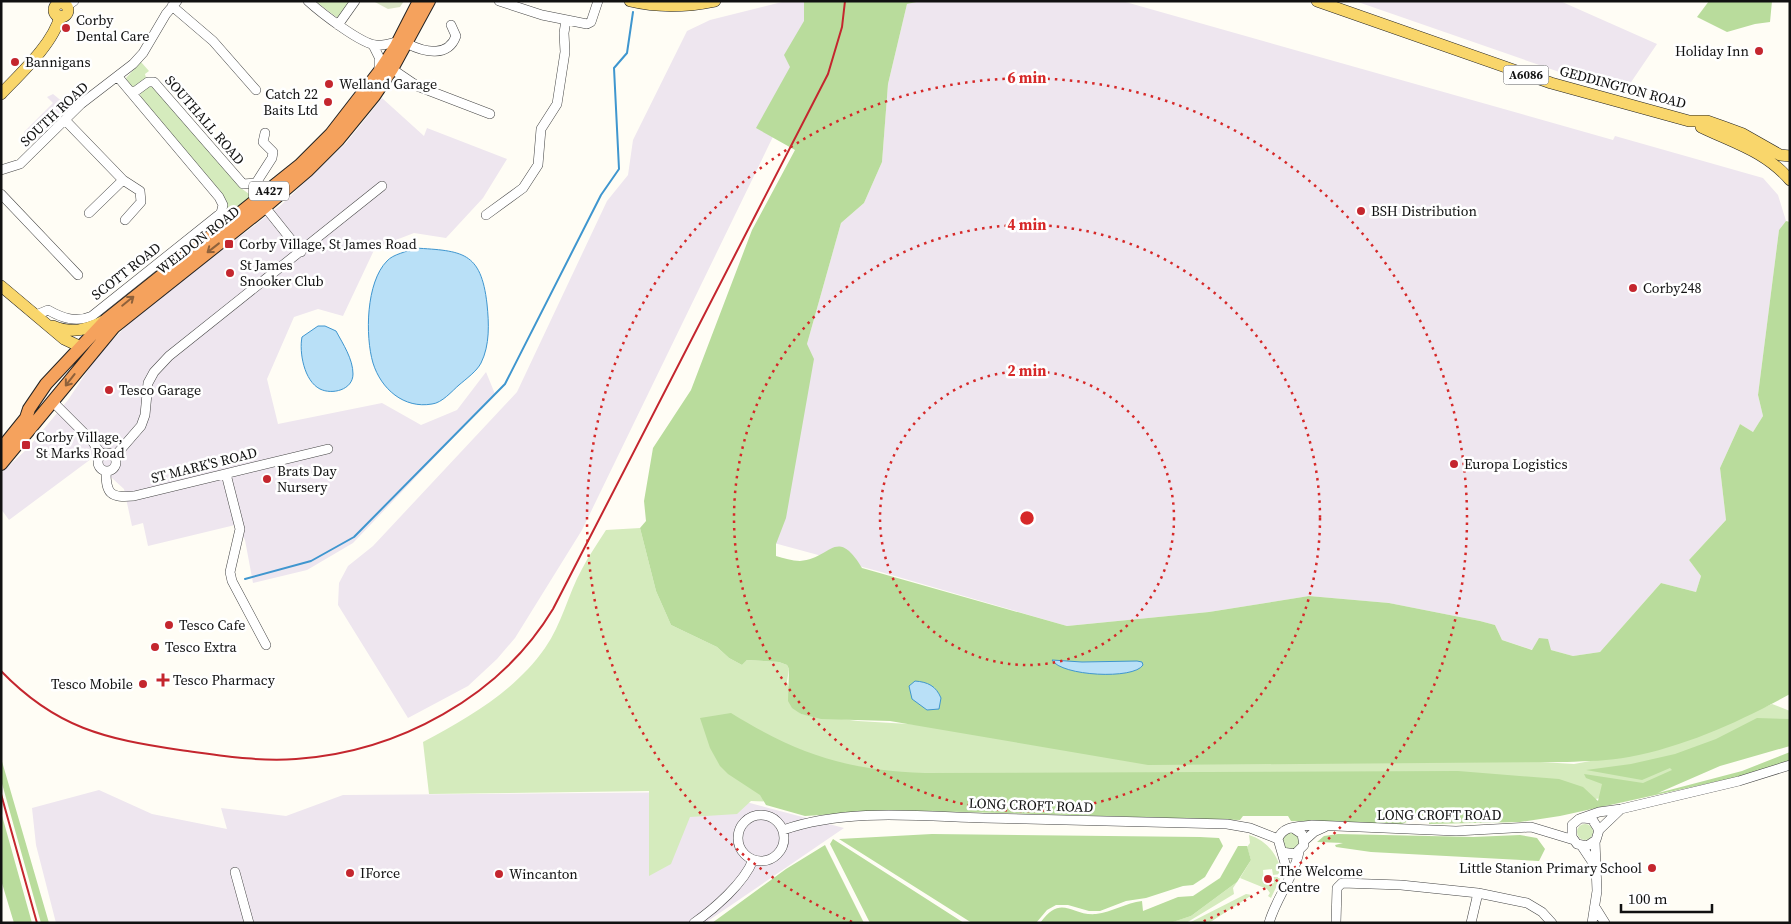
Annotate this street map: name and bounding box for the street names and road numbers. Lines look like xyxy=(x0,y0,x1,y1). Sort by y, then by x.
street label: GEDDINGTON ROAD xyxy=(1558,60,1689,114)
road number: A6086 xyxy=(1504,66,1548,84)
street label: SOUTHALL ROAD xyxy=(161,71,249,169)
street label: SOUTH ROAD xyxy=(15,77,93,151)
road number: A427 xyxy=(249,182,289,200)
street label: WELDON ROAD xyxy=(152,201,244,279)
street label: SCOTT ROAD xyxy=(87,238,165,304)
street label: ST MARK'S ROAD xyxy=(149,442,259,488)
street label: LONG CROFT ROAD xyxy=(968,793,1094,817)
street label: LONG CROFT ROAD xyxy=(1377,805,1501,825)

